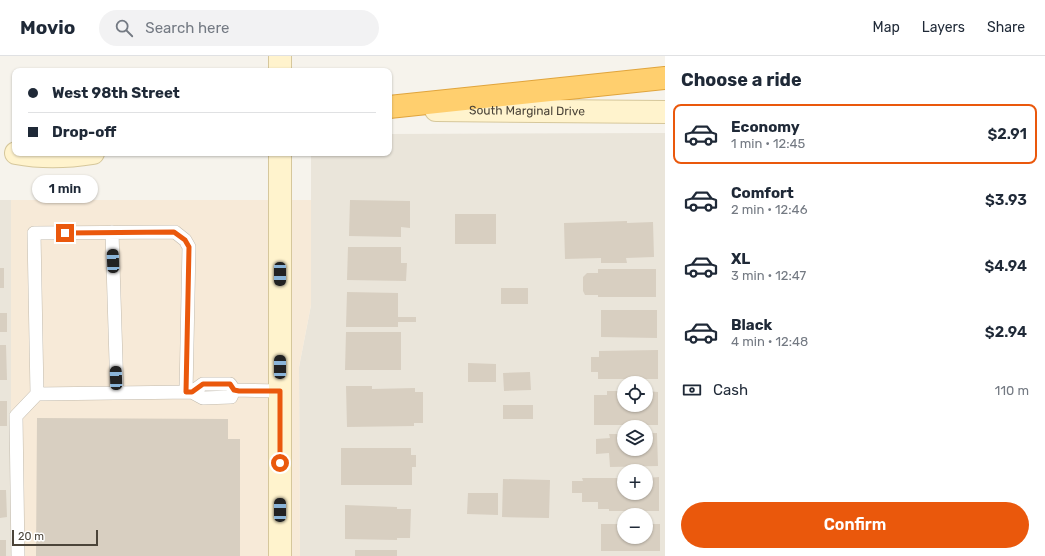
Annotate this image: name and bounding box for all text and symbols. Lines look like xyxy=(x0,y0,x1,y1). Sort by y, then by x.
search box xyxy=(99,10,379,46)
text: Movio xyxy=(20,16,75,39)
icon: search xyxy=(113,17,135,39)
text: Search here xyxy=(145,19,229,37)
text: Map xyxy=(873,19,900,36)
text: Layers xyxy=(922,19,965,36)
text: Share xyxy=(987,19,1025,36)
text: Choose a ride xyxy=(681,69,802,91)
text: West 98th Street xyxy=(52,84,180,102)
street label: South Marginal Drive xyxy=(469,103,585,118)
icon: car xyxy=(683,116,719,152)
text: Economy xyxy=(731,118,800,136)
text: Drop-off xyxy=(52,123,116,141)
text: $2.91 xyxy=(988,125,1027,143)
text: 1 min · 12:45 xyxy=(731,136,805,151)
callout: 1 min xyxy=(32,175,98,203)
text: 1 min xyxy=(49,181,81,196)
icon: car xyxy=(683,182,719,218)
text: Comfort xyxy=(731,184,794,202)
text: $3.93 xyxy=(985,191,1027,209)
text: 2 min · 12:46 xyxy=(731,202,808,217)
route end xyxy=(56,224,74,242)
icon: car xyxy=(683,248,719,284)
car xyxy=(107,249,119,273)
text: XL xyxy=(731,250,750,268)
text: $4.94 xyxy=(984,257,1027,275)
car xyxy=(274,262,286,286)
text: 3 min · 12:47 xyxy=(731,268,806,283)
icon: car xyxy=(683,314,719,350)
text: Black xyxy=(731,316,772,334)
text: $2.94 xyxy=(985,323,1027,341)
text: 4 min · 12:48 xyxy=(731,334,808,349)
car xyxy=(274,355,286,379)
car xyxy=(110,366,122,390)
map controls xyxy=(617,376,653,544)
button: locate xyxy=(617,376,653,412)
icon: cash xyxy=(681,379,703,401)
text: Cash xyxy=(713,381,748,399)
text: 110 m xyxy=(995,383,1029,398)
button: layers xyxy=(617,420,653,456)
route start xyxy=(271,454,289,472)
button: + xyxy=(617,464,653,500)
car xyxy=(274,498,286,522)
button: Confirm xyxy=(681,502,1029,548)
button: − xyxy=(617,508,653,544)
scale bar xyxy=(12,528,98,547)
text: 20 m xyxy=(18,530,44,543)

